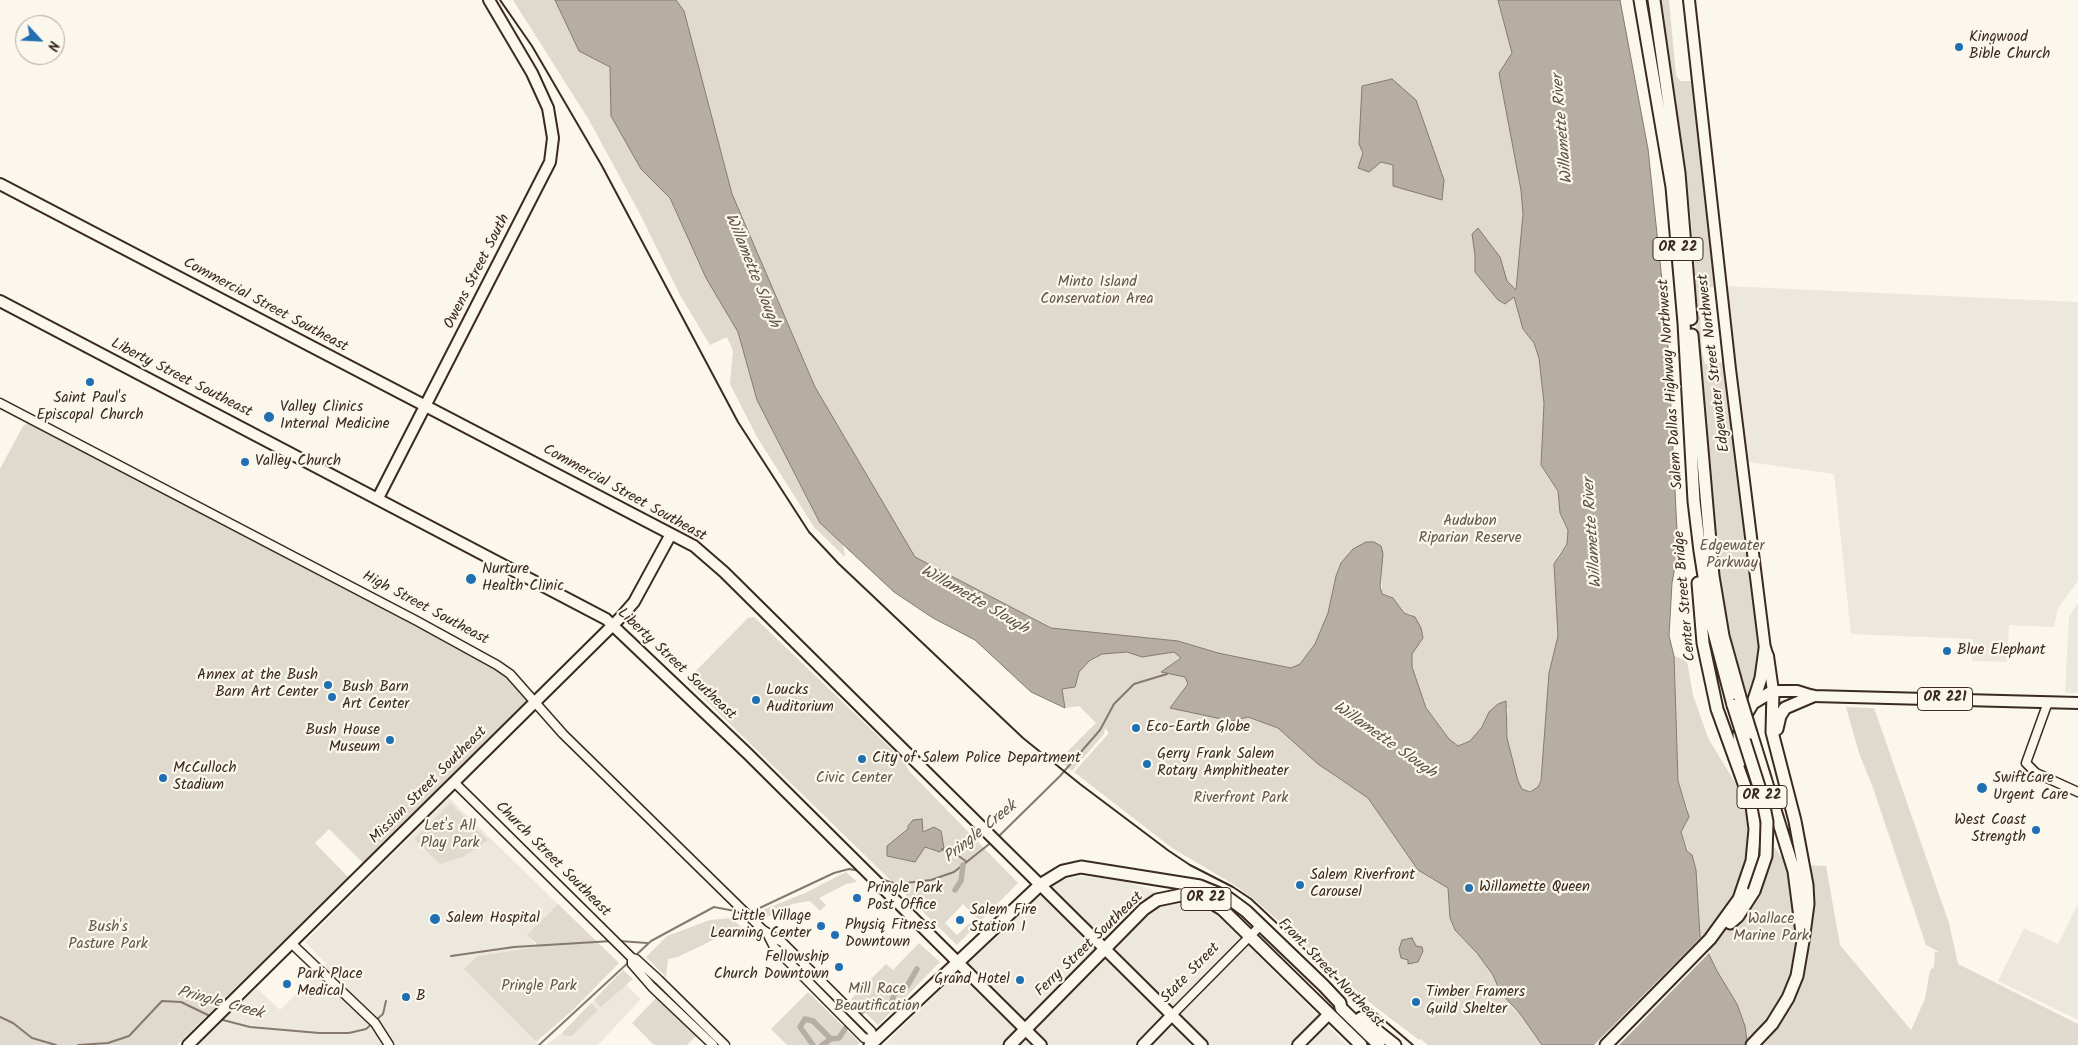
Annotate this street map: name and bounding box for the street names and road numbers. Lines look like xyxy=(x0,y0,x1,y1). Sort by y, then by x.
street label: Owens Street South xyxy=(441,212,515,332)
road number: OR 22 xyxy=(1653,238,1703,260)
street label: Commercial Street Southeast xyxy=(179,255,351,357)
street label: Edgewater Street Northwest xyxy=(1695,273,1735,453)
street label: Salem Dallas Highway Northwest xyxy=(1656,278,1688,490)
street label: Liberty Street Southeast xyxy=(107,336,255,422)
street label: Commercial Street Southeast xyxy=(539,441,709,547)
street label: Center Street Bridge xyxy=(1671,530,1701,662)
street label: High Street Southeast xyxy=(359,568,491,650)
street label: Liberty Street Southeast xyxy=(613,605,739,725)
road number: OR 221 xyxy=(1918,688,1972,711)
street label: Mission Street Southeast xyxy=(367,724,491,848)
road number: OR 22 xyxy=(1737,786,1787,809)
street label: Church Street Southeast xyxy=(491,799,613,921)
road number: OR 22 xyxy=(1181,888,1231,911)
street label: Ferry Street Southeast xyxy=(1032,889,1148,1001)
street label: Front Street Northeast xyxy=(1273,916,1387,1032)
street label: State Street xyxy=(1158,940,1224,1008)

